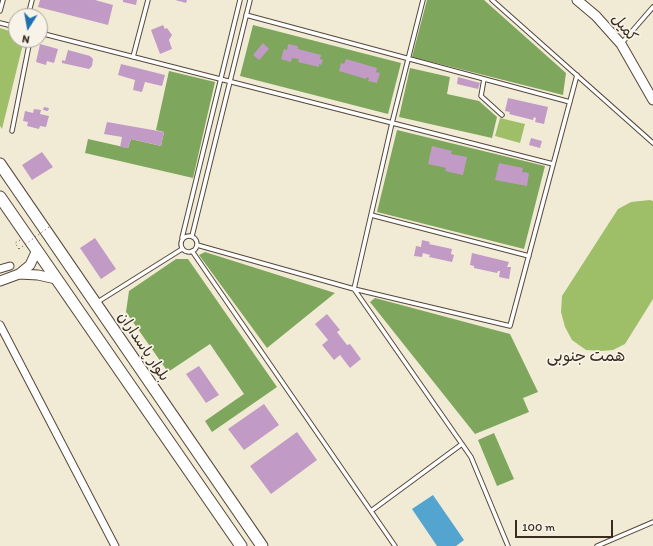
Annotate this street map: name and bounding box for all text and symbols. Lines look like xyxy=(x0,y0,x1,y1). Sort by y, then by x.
north arrow xyxy=(8,8,48,48)
street label: کمیل xyxy=(607,10,641,46)
text: N xyxy=(21,32,31,46)
street label: بلوار پاسداران xyxy=(113,309,173,385)
district label: همت جنوبی xyxy=(547,347,625,367)
scale bar xyxy=(517,512,615,538)
text: 100 m xyxy=(522,520,555,534)

